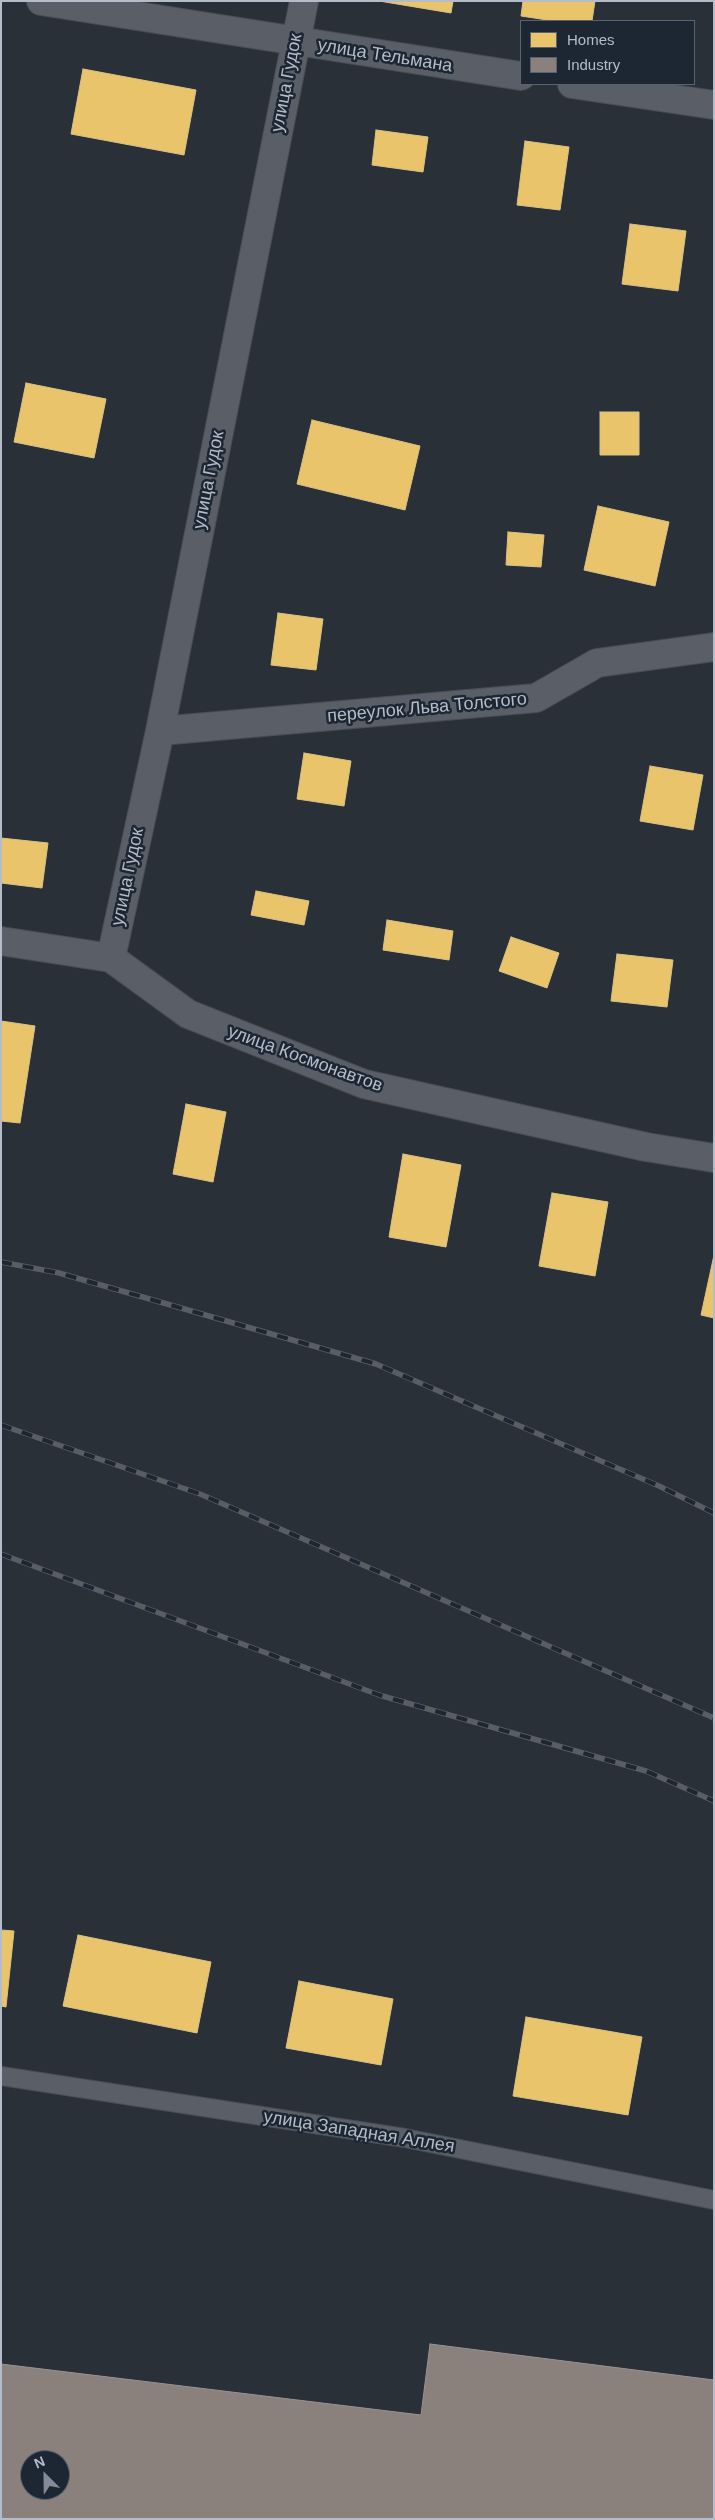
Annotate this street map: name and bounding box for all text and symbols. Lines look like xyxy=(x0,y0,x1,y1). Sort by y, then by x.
legend xyxy=(520,20,695,85)
text: Homes xyxy=(567,31,615,48)
street label: улица Гудок xyxy=(267,32,307,134)
street label: улица Тельмана xyxy=(316,35,454,77)
text: Industry xyxy=(567,56,620,73)
street label: улица Гудок xyxy=(189,429,229,531)
street label: переулок Льва Толстого xyxy=(326,689,528,727)
street label: улица Гудок xyxy=(107,826,149,928)
street label: улица Космонавтов xyxy=(225,1021,385,1097)
street label: улица Западная Аллея xyxy=(262,2106,456,2158)
north arrow xyxy=(20,2450,70,2500)
text: N xyxy=(32,2453,47,2471)

